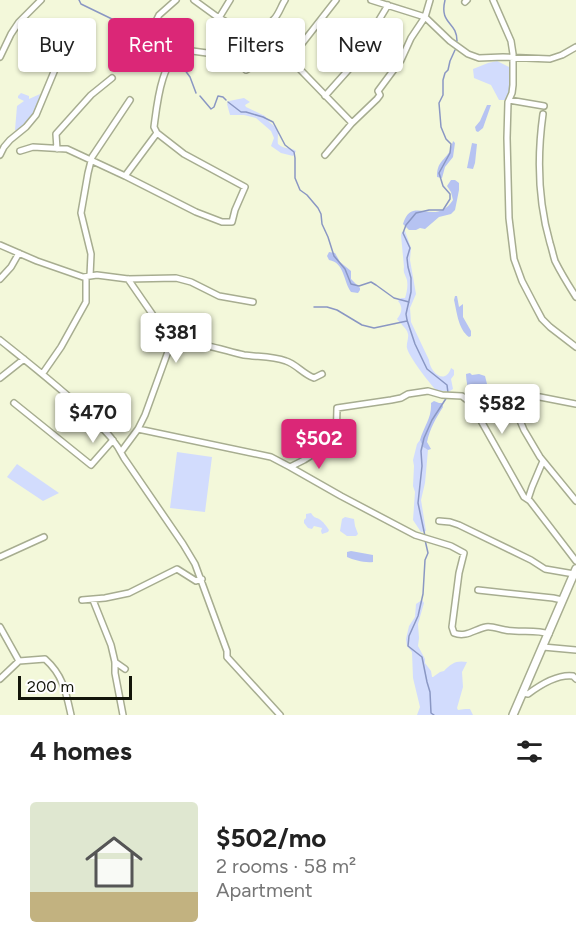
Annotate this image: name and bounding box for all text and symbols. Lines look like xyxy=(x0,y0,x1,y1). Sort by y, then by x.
chip: Buy xyxy=(18,18,96,72)
chip: Rent xyxy=(108,18,194,72)
chip: Filters xyxy=(206,18,305,72)
chip: New xyxy=(317,18,403,72)
pin: $381 xyxy=(140,313,212,364)
text: $381 xyxy=(155,320,197,344)
pin: $582 xyxy=(466,384,538,435)
text: $582 xyxy=(479,391,525,415)
pin: $470 xyxy=(57,393,129,444)
text: $470 xyxy=(69,400,117,424)
pin: $502 xyxy=(283,419,355,470)
text: $502 xyxy=(295,426,343,450)
scale bar xyxy=(18,673,132,700)
text: 200 m xyxy=(27,677,74,696)
text: 4 homes xyxy=(30,735,132,767)
icon: filters xyxy=(513,735,546,768)
text: $502/mo xyxy=(216,822,326,854)
icon: home xyxy=(78,826,150,898)
text: 2 rooms · 58 m² xyxy=(216,854,356,878)
text: Apartment xyxy=(216,878,313,902)

